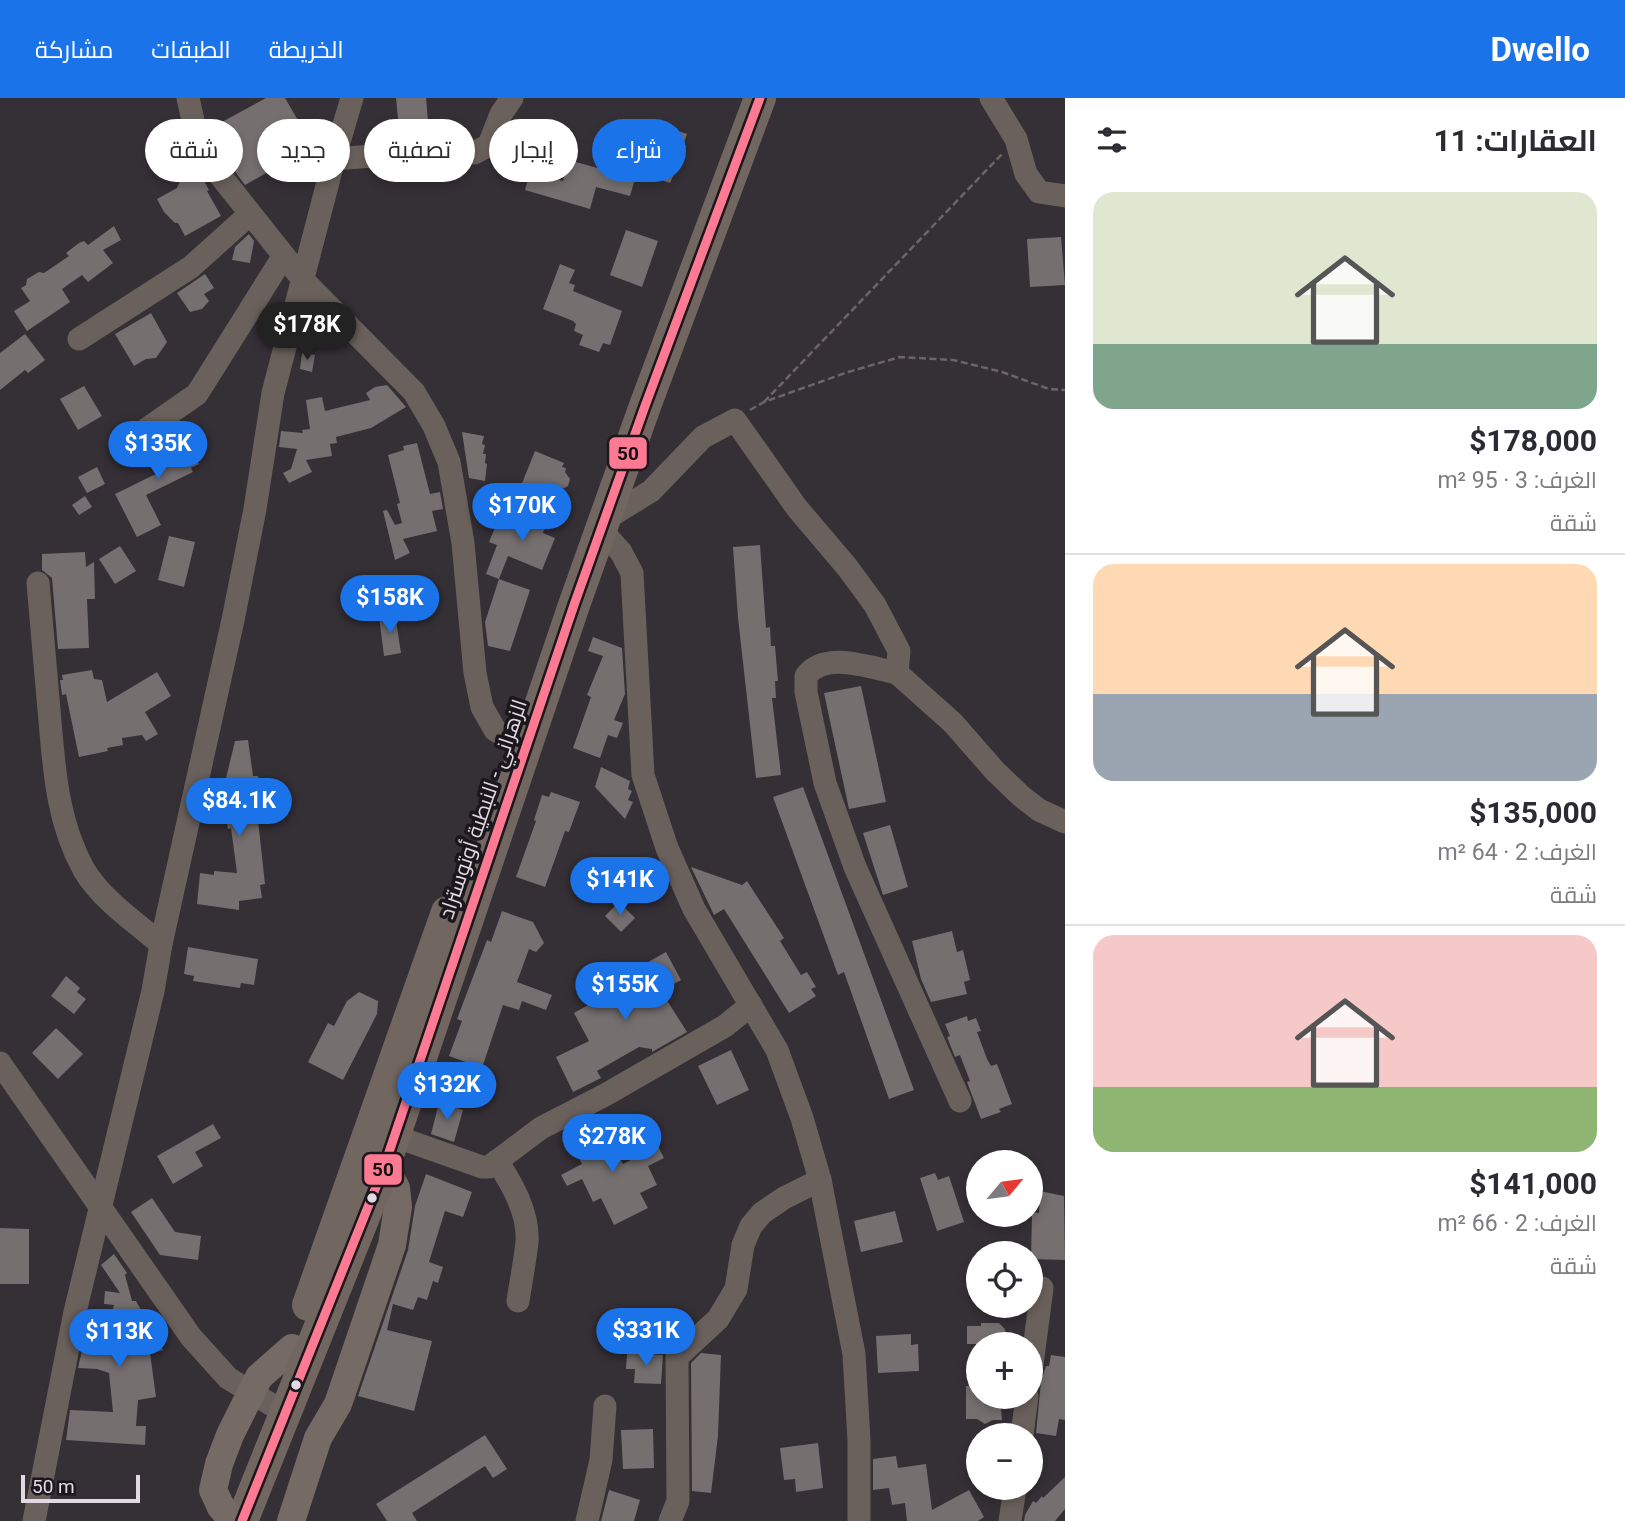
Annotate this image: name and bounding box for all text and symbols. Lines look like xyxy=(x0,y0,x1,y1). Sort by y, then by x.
text: Dwello xyxy=(1490,30,1590,69)
text: مشاركة xyxy=(35,36,113,64)
text: الطبقات xyxy=(151,36,231,64)
text: الخريطة xyxy=(269,36,344,64)
chip: شقة xyxy=(145,119,243,182)
chip: جديد xyxy=(257,119,350,182)
chip: تصفية xyxy=(364,119,475,182)
chip: إيجار xyxy=(489,119,578,182)
chip: شراء xyxy=(592,119,686,182)
icon: filters xyxy=(1093,121,1131,159)
text: العقارات: 11 xyxy=(1433,123,1597,158)
icon: home xyxy=(1282,237,1408,363)
pin: $178K xyxy=(258,302,356,362)
text: $178K xyxy=(273,311,341,338)
pin: $135K xyxy=(109,422,207,481)
text: $178,000 xyxy=(1469,423,1597,458)
text: $135K xyxy=(124,430,192,457)
line badge: 50 xyxy=(608,436,648,470)
text: 50 xyxy=(617,442,639,465)
text: الغرف: 3 · 95 m² xyxy=(1437,467,1597,494)
pin: $170K xyxy=(473,484,571,543)
text: $170K xyxy=(488,492,556,519)
text: شقة xyxy=(1550,510,1597,537)
pin: $158K xyxy=(341,575,439,635)
text: $158K xyxy=(356,584,424,611)
icon: home xyxy=(1282,609,1408,735)
street label: الزهراني - النبطية أوتوستراد xyxy=(433,696,536,923)
pin: $84.1K xyxy=(182,778,296,838)
text: $84.1K xyxy=(202,787,276,814)
text: $135,000 xyxy=(1469,795,1597,830)
text: الغرف: 2 · 64 m² xyxy=(1437,839,1597,866)
pin: $141K xyxy=(571,858,669,917)
text: $141K xyxy=(586,866,654,893)
text: شقة xyxy=(1550,882,1597,909)
pin: $155K xyxy=(576,962,674,1022)
text: $155K xyxy=(591,971,659,998)
icon: home xyxy=(1282,980,1408,1106)
pin: $132K xyxy=(398,1062,496,1122)
text: $132K xyxy=(413,1071,481,1098)
pin: $278K xyxy=(563,1114,661,1174)
text: $278K xyxy=(578,1123,646,1150)
north arrow xyxy=(966,1150,1043,1227)
map controls xyxy=(966,1150,1043,1500)
line badge: 50 xyxy=(363,1153,403,1186)
text: 50 xyxy=(372,1158,394,1181)
text: $141,000 xyxy=(1469,1166,1597,1201)
unlabelled marker xyxy=(365,1191,379,1205)
text: الغرف: 2 · 66 m² xyxy=(1437,1210,1597,1237)
button: locate xyxy=(966,1241,1043,1318)
text: شقة xyxy=(1550,1253,1597,1280)
pin: $331K xyxy=(597,1308,695,1368)
pin: $113K xyxy=(70,1310,168,1369)
text: $331K xyxy=(612,1317,680,1344)
text: $113K xyxy=(85,1318,153,1345)
button: + xyxy=(966,1332,1043,1409)
unlabelled marker xyxy=(289,1378,303,1392)
button: − xyxy=(966,1423,1043,1500)
scale bar xyxy=(21,1472,140,1504)
text: 50 m xyxy=(32,1475,75,1498)

